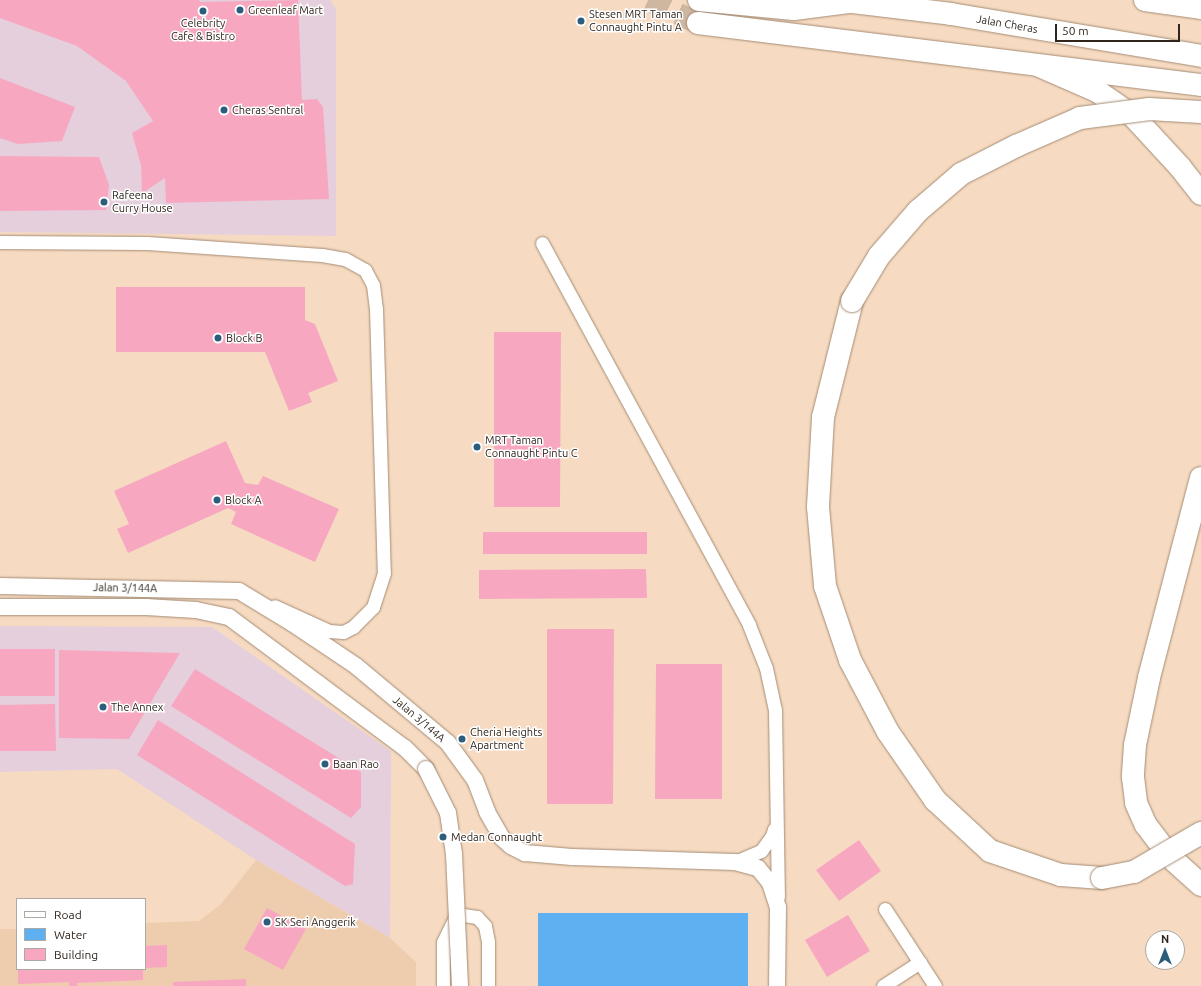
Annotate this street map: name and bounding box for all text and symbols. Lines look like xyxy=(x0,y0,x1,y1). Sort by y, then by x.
place label: Greenleaf Mart xyxy=(248,3,323,17)
marker: Greenleaf Mart xyxy=(235,5,245,15)
marker: Celebrity Cafe & Bistro xyxy=(198,6,208,16)
place label: Stesen MRT Taman Connaught Pintu A xyxy=(589,8,683,34)
street label: Jalan Cheras xyxy=(975,12,1039,36)
marker: Stesen MRT Taman Connaught Pintu A xyxy=(576,16,586,26)
scale bar xyxy=(1057,16,1182,42)
place label: Celebrity Cafe & Bistro xyxy=(171,17,235,43)
text: 50 m xyxy=(1062,24,1089,37)
place label: Cheras Sentral xyxy=(232,103,303,117)
marker: Cheras Sentral xyxy=(219,105,229,115)
place label: Rafeena Curry House xyxy=(112,189,173,215)
marker: Rafeena Curry House xyxy=(99,197,109,207)
place label: Block B xyxy=(226,331,262,345)
marker: Block B xyxy=(213,333,223,343)
place label: MRT Taman Connaught Pintu C xyxy=(485,434,578,460)
marker: MRT Taman Connaught Pintu C xyxy=(472,442,482,452)
place label: Block A xyxy=(225,493,262,507)
marker: Block A xyxy=(212,495,222,505)
street label: Jalan 3/144A xyxy=(93,581,157,595)
street label: Jalan 3/144A xyxy=(390,693,448,745)
place label: The Annex xyxy=(111,700,163,714)
marker: The Annex xyxy=(98,702,108,712)
place label: Cheria Heights Apartment xyxy=(470,726,542,752)
marker: Cheria Heights Apartment xyxy=(457,734,467,744)
place label: Baan Rao xyxy=(333,757,379,771)
marker: Baan Rao xyxy=(320,759,330,769)
place label: Medan Connaught xyxy=(451,830,542,844)
marker: Medan Connaught xyxy=(438,832,448,842)
legend xyxy=(16,898,146,970)
text: Road xyxy=(54,908,82,921)
place label: SK Seri Anggerik xyxy=(275,915,356,929)
marker: SK Seri Anggerik xyxy=(262,917,272,927)
text: Water xyxy=(54,928,87,941)
north arrow xyxy=(1145,930,1185,970)
text: N xyxy=(1161,933,1169,945)
text: Building xyxy=(54,948,98,961)

